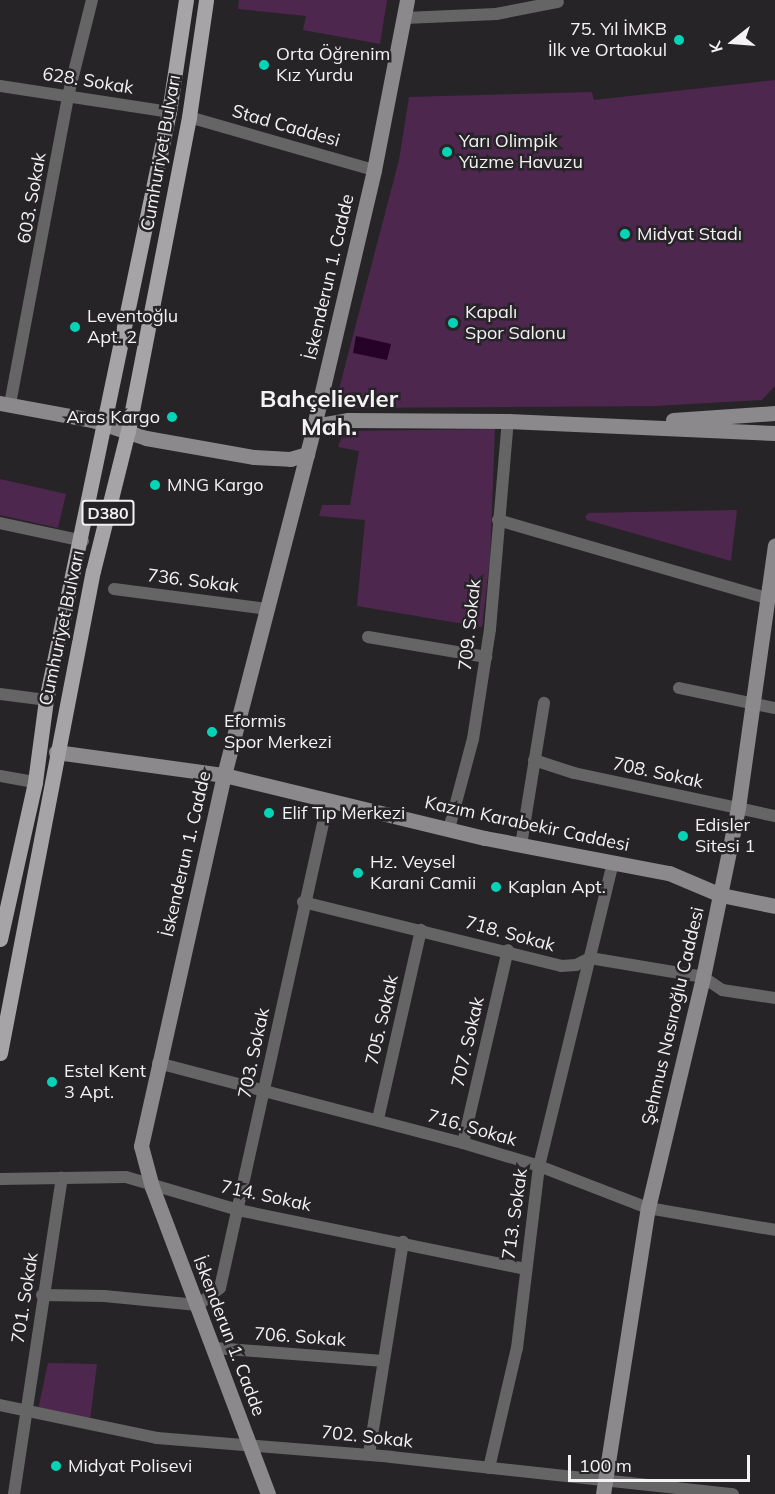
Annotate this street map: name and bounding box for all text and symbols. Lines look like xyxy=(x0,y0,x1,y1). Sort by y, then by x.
north arrow xyxy=(703,12,763,72)
place label: 75. Yıl İMKB İlk ve Ortaokul xyxy=(548,19,667,62)
marker: 75. Yıl İMKB İlk ve Ortaokul xyxy=(672,33,686,47)
text: K xyxy=(705,39,727,55)
place label: Orta Öğrenim Kız Yurdu xyxy=(276,44,390,86)
marker: Orta Öğrenim Kız Yurdu xyxy=(257,58,271,72)
street label: 628. Sokak xyxy=(41,63,135,99)
street label: Cumhuriyet Bulvarı xyxy=(137,73,185,233)
street label: Stad Caddesi xyxy=(230,100,342,152)
place label: Yarı Olimpik Yüzme Havuzu xyxy=(459,131,583,174)
marker: Yarı Olimpik Yüzme Havuzu xyxy=(440,145,454,159)
street label: 603. Sokak xyxy=(13,151,51,245)
street label: İskenderun 1. Cadde xyxy=(299,192,359,362)
place label: Midyat Stadı xyxy=(637,223,742,245)
marker: Midyat Stadı xyxy=(618,227,632,241)
place label: Kapalı Spor Salonu xyxy=(465,302,566,344)
place label: Leventoğlu Apt. 2 xyxy=(87,306,178,348)
marker: Kapalı Spor Salonu xyxy=(446,316,460,330)
marker: Leventoğlu Apt. 2 xyxy=(68,320,82,334)
district label: Bahçelievler Mah. xyxy=(260,385,398,441)
place label: Aras Kargo xyxy=(66,406,160,428)
marker: Aras Kargo xyxy=(165,410,179,424)
place label: MNG Kargo xyxy=(167,474,264,496)
marker: MNG Kargo xyxy=(148,478,162,492)
road number: D380 xyxy=(81,500,135,526)
street label: Cumhuriyet Bulvarı xyxy=(35,548,89,708)
street label: 736. Sokak xyxy=(146,565,240,597)
street label: 709. Sokak xyxy=(454,578,486,672)
place label: Eformis Spor Merkezi xyxy=(224,711,332,754)
marker: Eformis Spor Merkezi xyxy=(205,725,219,739)
street label: 708. Sokak xyxy=(611,753,705,793)
street label: İskenderun 1. Cadde xyxy=(156,769,216,939)
street label: Kazım Karabekir Caddesi xyxy=(423,792,631,856)
place label: Elif Tıp Merkezi xyxy=(282,802,405,824)
marker: Elif Tıp Merkezi xyxy=(260,804,278,822)
place label: Edisler Sitesi 1 xyxy=(695,815,755,858)
marker: Edisler Sitesi 1 xyxy=(676,829,690,843)
place label: Hz. Veysel Karani Camii xyxy=(370,852,476,894)
marker: Hz. Veysel Karani Camii xyxy=(351,866,365,880)
place label: Kaplan Apt. xyxy=(508,876,606,898)
marker: Kaplan Apt. xyxy=(489,880,503,894)
street label: Şehmus Nasıroğlu Caddesi xyxy=(637,905,709,1127)
street label: 718. Sokak xyxy=(463,912,557,956)
street label: 705. Sokak xyxy=(361,973,403,1067)
street label: 707. Sokak xyxy=(447,995,489,1089)
street label: 703. Sokak xyxy=(234,1006,274,1100)
place label: Estel Kent 3 Apt. xyxy=(64,1061,146,1104)
marker: Estel Kent 3 Apt. xyxy=(45,1075,59,1089)
street label: 716. Sokak xyxy=(425,1105,519,1151)
street label: 713. Sokak xyxy=(498,1167,532,1261)
street label: 714. Sokak xyxy=(219,1176,313,1216)
street label: 701. Sokak xyxy=(7,1251,43,1345)
street label: İskenderun 1. Cadde xyxy=(189,1253,269,1419)
street label: 706. Sokak xyxy=(253,1323,347,1351)
street label: 702. Sokak xyxy=(320,1421,414,1453)
scale bar xyxy=(571,1443,752,1481)
text: 100 m xyxy=(579,1454,632,1477)
place label: Midyat Polisevi xyxy=(68,1455,192,1477)
marker: Midyat Polisevi xyxy=(49,1459,63,1473)

